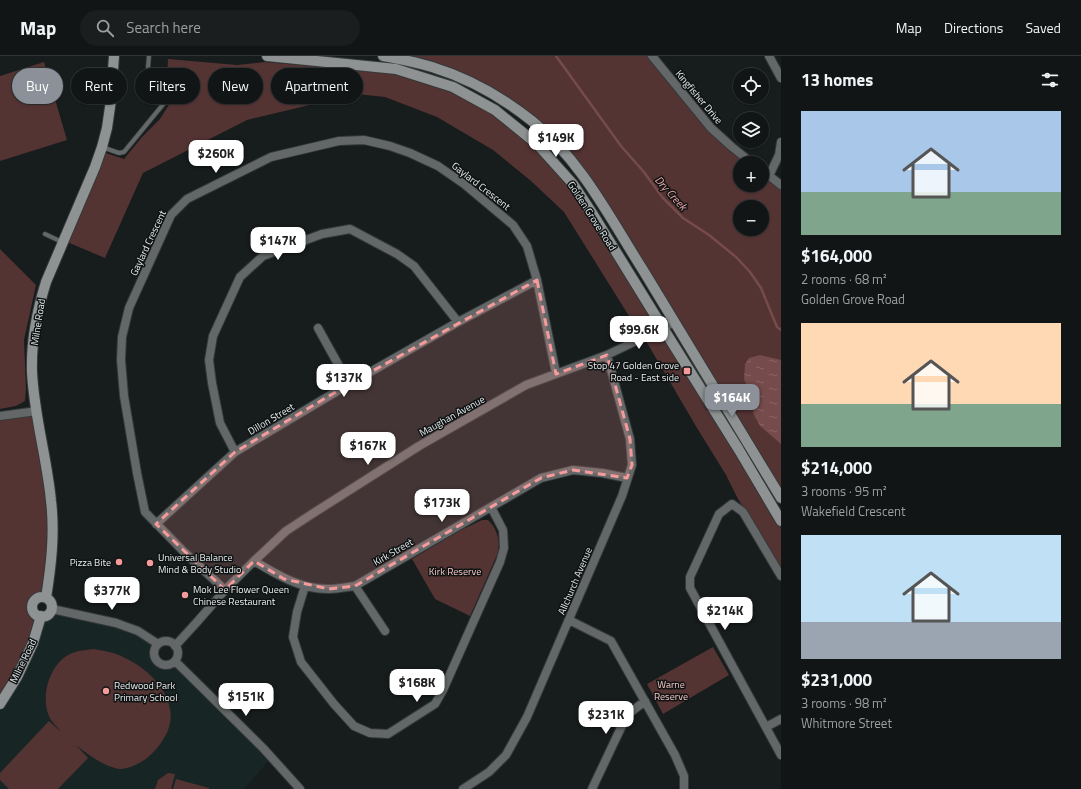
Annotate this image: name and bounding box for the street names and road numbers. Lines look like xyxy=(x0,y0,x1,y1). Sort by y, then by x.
street label: Kingfisher Drive xyxy=(672,67,726,127)
street label: Gaylard Crescent xyxy=(449,158,514,214)
street label: Golden Grove Road xyxy=(564,178,620,254)
street label: Gaylard Crescent xyxy=(126,207,170,278)
street label: Milne Road xyxy=(27,298,49,346)
street label: Maughan Avenue xyxy=(416,392,488,440)
street label: Dillon Street xyxy=(245,399,298,439)
street label: Kirk Street xyxy=(370,534,416,570)
street label: Allchurch Avenue xyxy=(554,545,596,617)
street label: Milne Road xyxy=(6,637,40,685)

